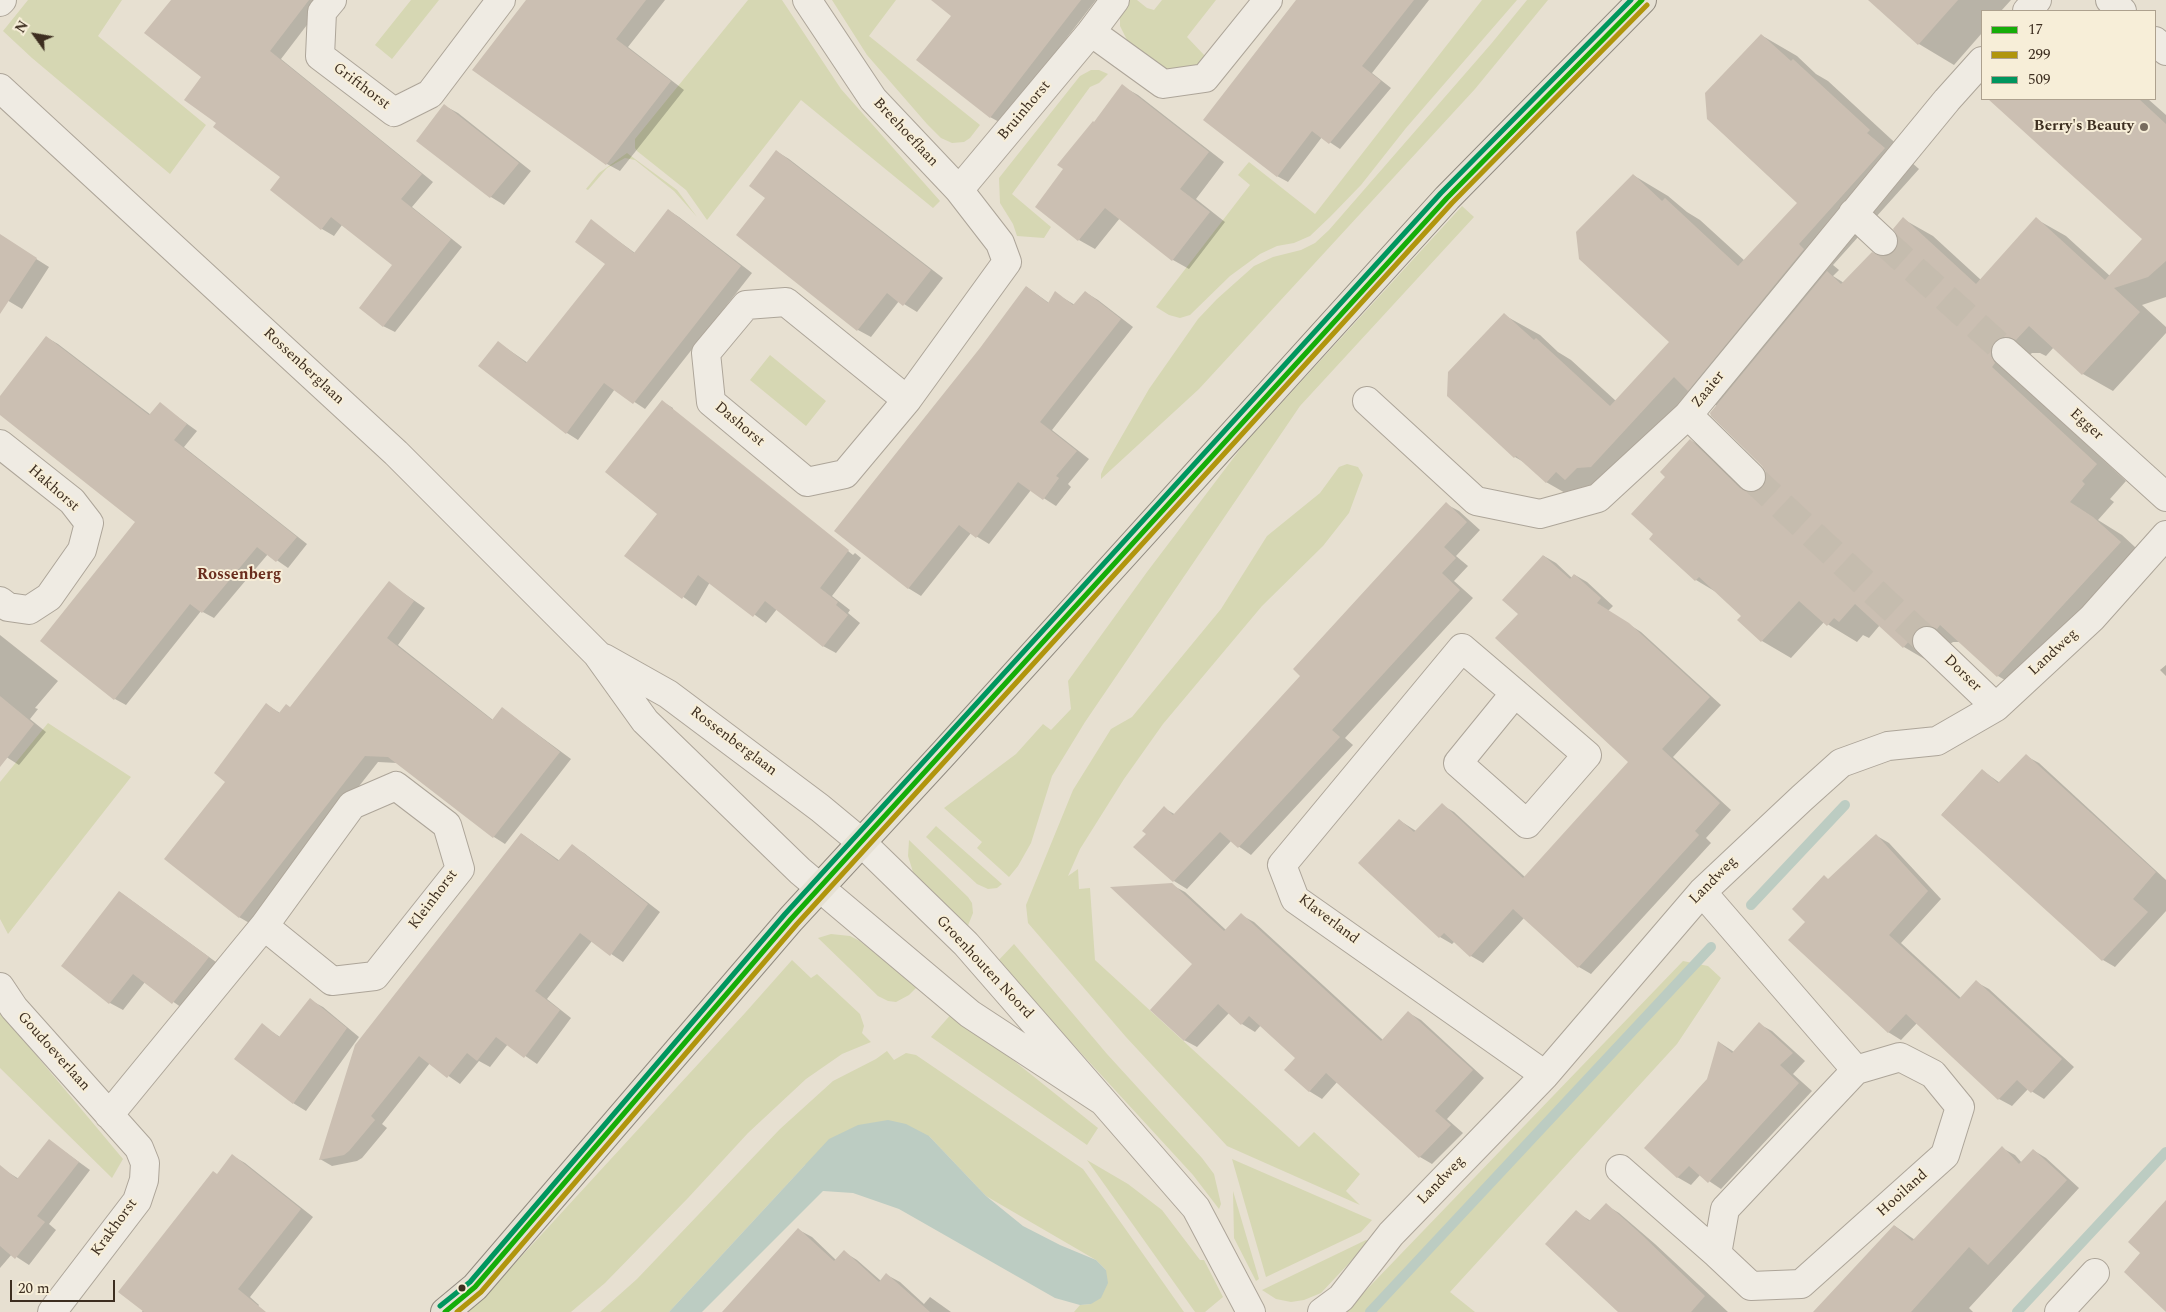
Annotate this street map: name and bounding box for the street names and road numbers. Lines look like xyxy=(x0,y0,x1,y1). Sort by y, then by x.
street label: Grifthorst xyxy=(329,60,393,114)
street label: Bruinhorst xyxy=(995,78,1055,144)
street label: Breehoeflaan xyxy=(869,95,941,171)
street label: Rossenberglaan xyxy=(259,325,347,409)
street label: Zaaier xyxy=(1689,368,1729,412)
street label: Dashorst xyxy=(710,399,768,451)
street label: Egger xyxy=(2066,405,2106,445)
street label: Hakhorst xyxy=(24,462,82,516)
street label: Landweg xyxy=(2026,626,2082,680)
street label: Dorser xyxy=(1939,652,1985,696)
street label: Rossenberglaan xyxy=(686,703,780,781)
street label: Landweg xyxy=(1686,853,1742,909)
street label: Kleinhorst xyxy=(406,867,462,933)
street label: Klaverland xyxy=(1294,891,1362,949)
street label: Groenhouten Noord xyxy=(932,913,1036,1023)
street label: Goudoeverlaan xyxy=(13,1009,93,1095)
street label: Landweg xyxy=(1414,1153,1470,1209)
street label: Hooiland xyxy=(1874,1167,1932,1221)
street label: Krakhorst xyxy=(88,1196,142,1260)

